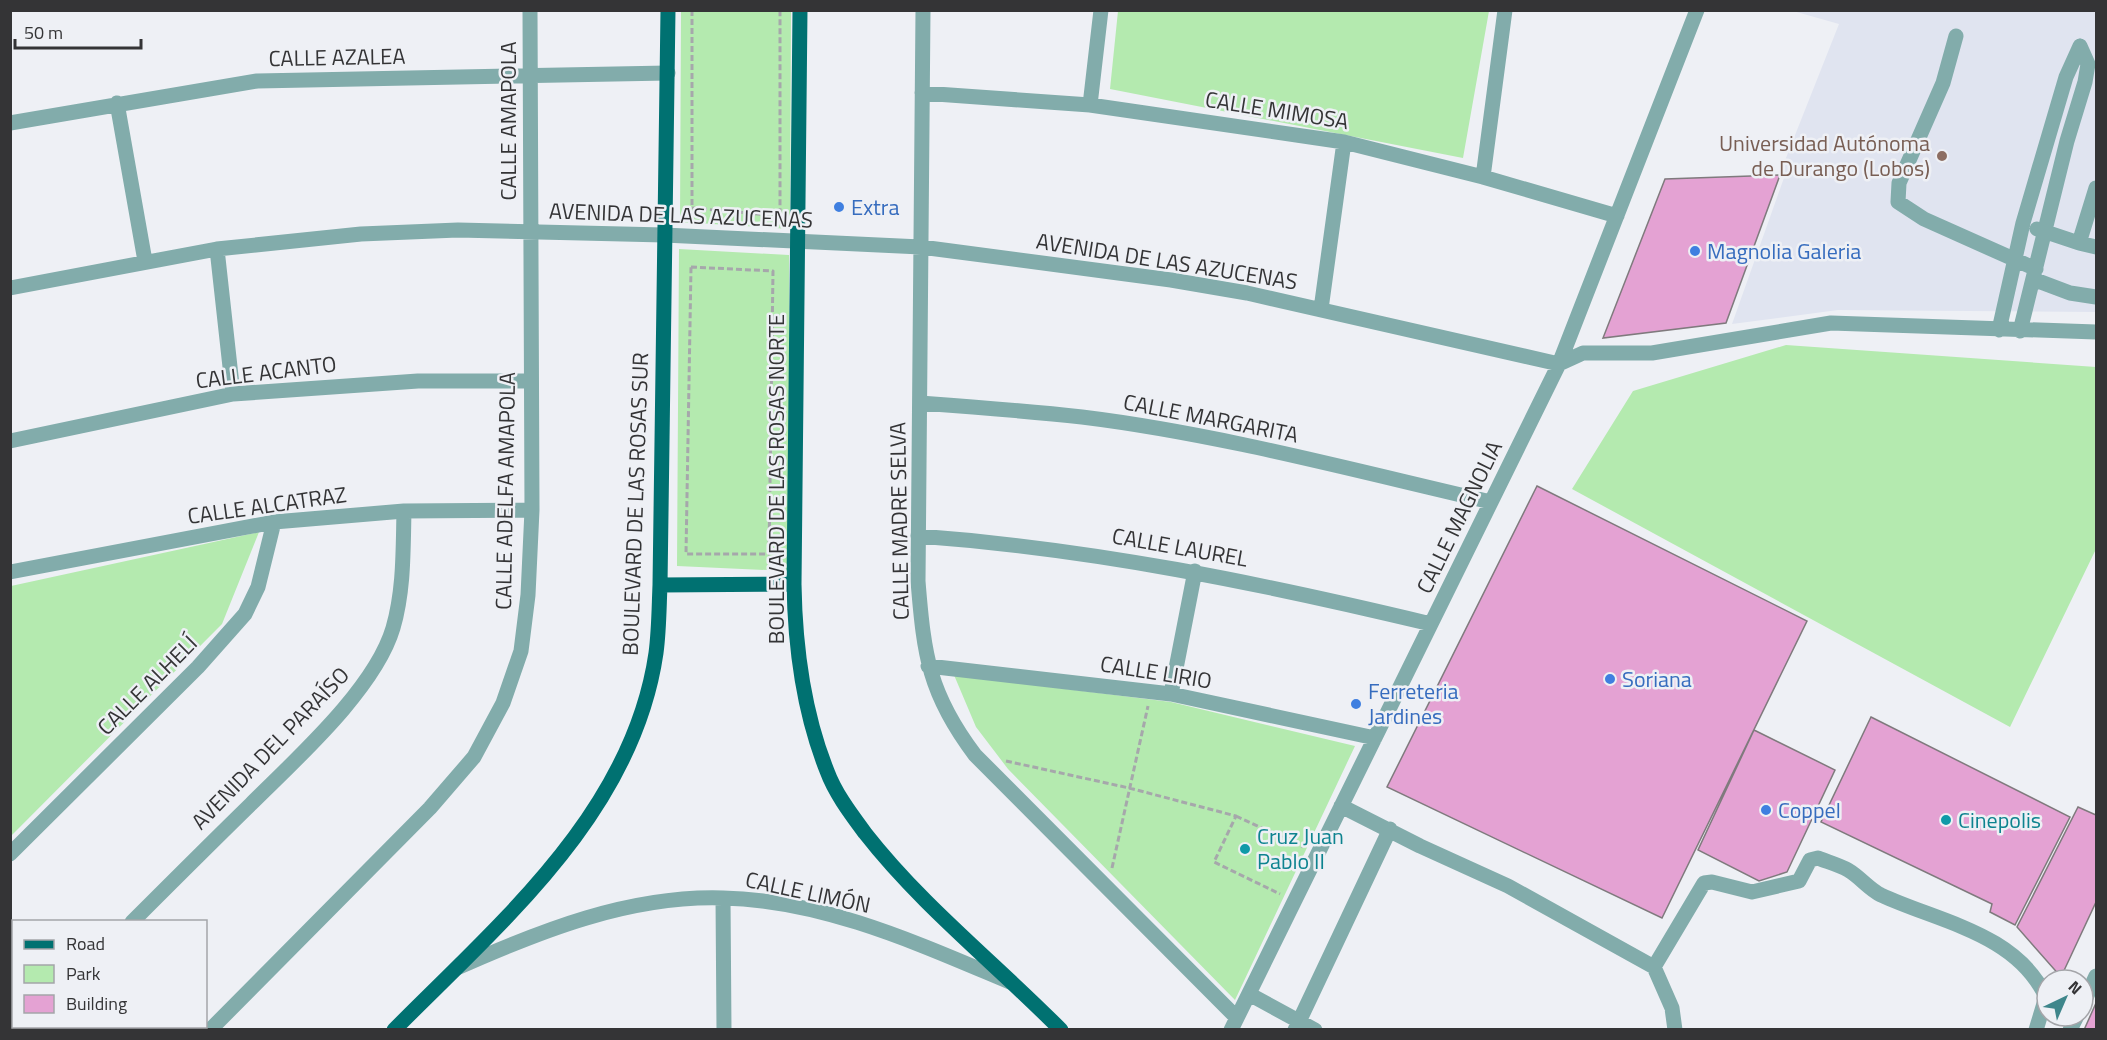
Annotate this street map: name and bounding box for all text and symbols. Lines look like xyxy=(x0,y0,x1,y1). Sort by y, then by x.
scale bar xyxy=(15,12,141,50)
text: 50 m xyxy=(24,19,63,46)
street label: CALLE AZALEA xyxy=(268,39,406,75)
street label: CALLE AMAPOLA xyxy=(491,41,525,201)
street label: CALLE MIMOSA xyxy=(1203,82,1351,138)
place label: Universidad Autónoma de Durango (Lobos) xyxy=(1719,126,1930,185)
marker: Universidad Autónoma de Durango (Lobos) xyxy=(1935,149,1949,163)
place label: Extra xyxy=(851,190,899,224)
street label: AVENIDA DE LAS AZUCENAS xyxy=(548,193,814,237)
marker: Extra xyxy=(832,200,846,214)
street label: AVENIDA DE LAS AZUCENAS xyxy=(1034,224,1300,298)
place label: Magnolia Galeria xyxy=(1707,234,1861,268)
marker: Magnolia Galeria xyxy=(1688,244,1702,258)
street label: BOULEVARD DE LAS ROSAS NORTE xyxy=(759,314,793,644)
street label: CALLE ACANTO xyxy=(194,346,338,398)
street label: BOULEVARD DE LAS ROSAS SUR xyxy=(613,352,657,656)
street label: CALLE ADELFA AMAPOLA xyxy=(486,372,524,610)
street label: CALLE MARGARITA xyxy=(1121,384,1301,452)
street label: CALLE MADRE SELVA xyxy=(880,422,918,620)
street label: CALLE MAGNOLIA xyxy=(1407,435,1511,599)
street label: CALLE ALCATRAZ xyxy=(185,477,349,533)
street label: CALLE LAUREL xyxy=(1110,518,1251,576)
street label: CALLE ALHELÍ xyxy=(89,627,205,743)
street label: CALLE LIRIO xyxy=(1098,646,1214,698)
street label: AVENIDA DEL PARAÍSO xyxy=(183,659,357,837)
place label: Soriana xyxy=(1622,662,1692,696)
marker: Soriana xyxy=(1603,672,1617,686)
place label: Ferreteria Jardines xyxy=(1368,674,1459,733)
marker: Ferreteria Jardines xyxy=(1349,697,1363,711)
place label: Coppel xyxy=(1778,793,1841,827)
marker: Coppel xyxy=(1759,803,1773,817)
place label: Cinepolis xyxy=(1958,803,2041,837)
marker: Cinepolis xyxy=(1939,813,1953,827)
place label: Cruz Juan Pablo II xyxy=(1257,819,1344,878)
marker: Cruz Juan Pablo II xyxy=(1238,842,1252,856)
street label: CALLE LIMÓN xyxy=(742,862,874,922)
legend xyxy=(12,920,207,1028)
text: Road xyxy=(66,930,105,957)
text: Park xyxy=(66,960,101,987)
north arrow xyxy=(2035,968,2095,1028)
text: N xyxy=(2063,975,2088,1000)
text: Building xyxy=(66,990,127,1017)

